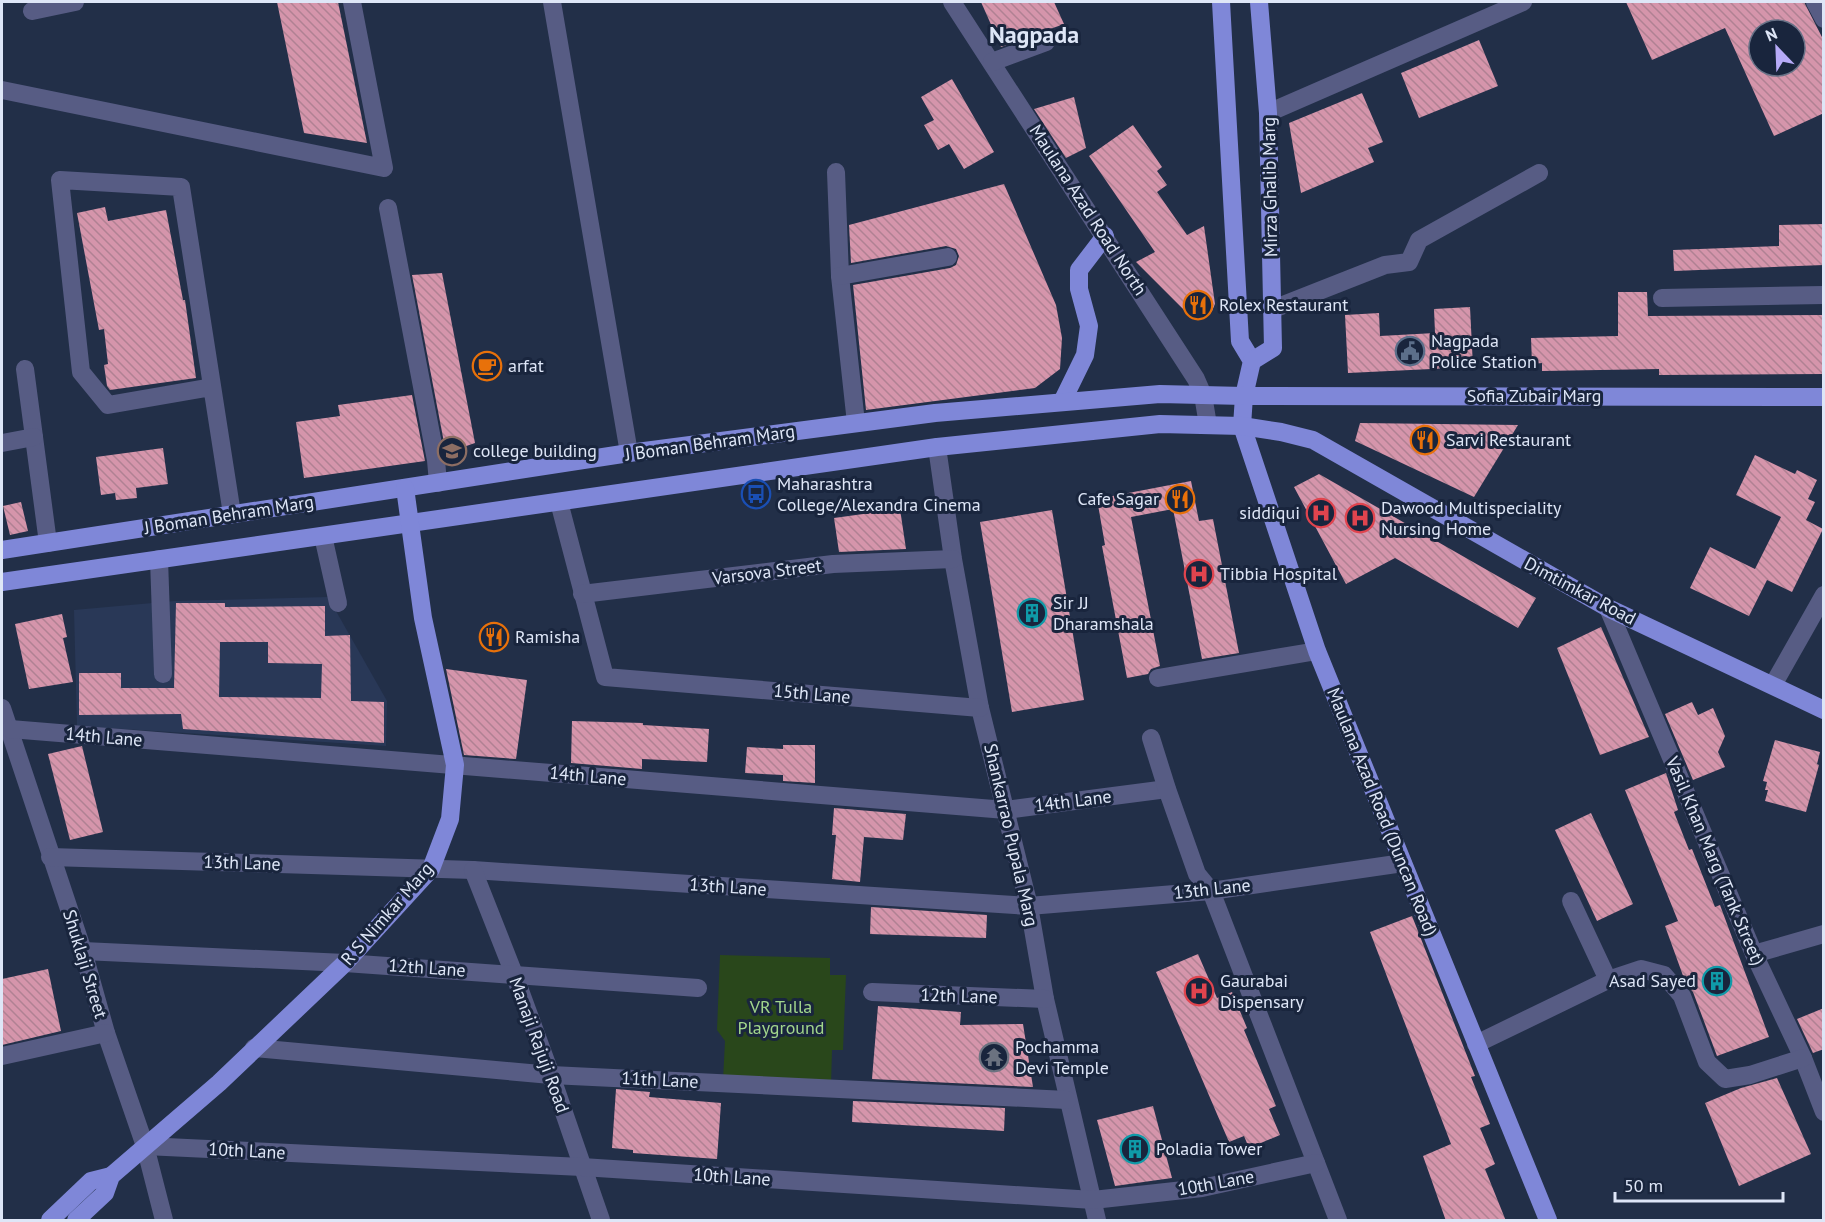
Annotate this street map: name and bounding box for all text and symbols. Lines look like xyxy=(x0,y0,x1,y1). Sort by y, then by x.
north arrow xyxy=(1747,18,1807,78)
district label: Nagpada xyxy=(989,19,1079,50)
text: N xyxy=(1762,23,1780,45)
street label: Mirza Ghalib Marg xyxy=(1257,117,1282,257)
street label: Maulana Azad Road North xyxy=(1025,120,1152,299)
restaurant icon: Rolex Restaurant xyxy=(1182,289,1214,321)
place label: Rolex Restaurant xyxy=(1219,293,1348,316)
place label: Nagpada Police Station xyxy=(1431,329,1537,373)
public building icon: Nagpada Police Station xyxy=(1394,335,1426,367)
cafe icon: arfat xyxy=(471,350,503,382)
place label: arfat xyxy=(508,354,544,377)
street label: Sofia Zubair Marg xyxy=(1467,384,1601,407)
street label: J Boman Behram Marg xyxy=(623,419,796,466)
restaurant icon: Sarvi Restaurant xyxy=(1409,424,1441,456)
place label: Sarvi Restaurant xyxy=(1446,428,1571,451)
school or university icon: college building xyxy=(436,435,468,467)
place label: college building xyxy=(473,439,597,462)
place label: Maharashtra College/Alexandra Cinema xyxy=(777,472,981,516)
bus stop icon: Maharashtra College/Alexandra Cinema xyxy=(740,478,772,510)
restaurant icon: Cafe Sagar xyxy=(1164,483,1196,515)
place label: Cafe Sagar xyxy=(1077,487,1159,510)
street label: J Boman Behram Marg xyxy=(142,490,315,539)
place label: Dawood Multispeciality Nursing Home xyxy=(1381,496,1562,540)
hospital icon: siddiqui xyxy=(1305,497,1337,529)
place label: siddiqui xyxy=(1239,501,1300,524)
hospital icon: Dawood Multispeciality Nursing Home xyxy=(1344,502,1376,534)
street label: Dimtimkar Road xyxy=(1520,551,1640,630)
street label: Varsova Street xyxy=(710,553,823,590)
hospital icon: Tibbia Hospital xyxy=(1183,558,1215,590)
place label: Tibbia Hospital xyxy=(1220,562,1338,585)
place label: Sir JJ Dharamshala xyxy=(1053,591,1154,635)
building icon: Sir JJ Dharamshala xyxy=(1016,597,1048,629)
restaurant icon: Ramisha xyxy=(478,621,510,653)
place label: Ramisha xyxy=(515,625,580,648)
street label: 15th Lane xyxy=(773,679,852,708)
street label: Maulana Azad Road (Duncan Road) xyxy=(1322,684,1443,939)
street label: 14th Lane xyxy=(65,722,144,751)
street label: Shankarrao Pupala Marg xyxy=(979,741,1044,929)
street label: Vasil Khan Marg (Tank Street) xyxy=(1661,752,1770,969)
street label: 14th Lane xyxy=(549,761,628,790)
street label: 14th Lane xyxy=(1033,784,1113,817)
street label: 13th Lane xyxy=(203,850,281,875)
street label: R S Nimkar Marg xyxy=(336,857,438,970)
street label: 13th Lane xyxy=(689,872,767,901)
street label: 13th Lane xyxy=(1172,873,1252,904)
street label: Shuklaji Street xyxy=(58,907,113,1021)
street label: 12th Lane xyxy=(388,953,466,982)
building icon: Asad Sayed xyxy=(1701,965,1733,997)
place label: Gaurabai Dispensary xyxy=(1220,969,1305,1013)
place label: Asad Sayed xyxy=(1609,969,1696,992)
street label: Manaji Rajuji Road xyxy=(504,974,575,1116)
hospital icon: Gaurabai Dispensary xyxy=(1183,975,1215,1007)
street label: 12th Lane xyxy=(920,983,998,1008)
park label: VR Tulla Playground xyxy=(737,995,825,1039)
place label: Pochamma Devi Temple xyxy=(1015,1035,1109,1079)
temple icon: Pochamma Devi Temple xyxy=(978,1041,1010,1073)
street label: 11th Lane xyxy=(621,1066,699,1093)
building icon: Poladia Tower xyxy=(1119,1133,1151,1165)
street label: 10th Lane xyxy=(208,1137,286,1164)
place label: Poladia Tower xyxy=(1156,1137,1262,1160)
street label: 10th Lane xyxy=(693,1162,771,1191)
street label: 10th Lane xyxy=(1176,1164,1256,1201)
scale bar xyxy=(1615,1165,1783,1203)
text: 50 m xyxy=(1624,1174,1663,1197)

